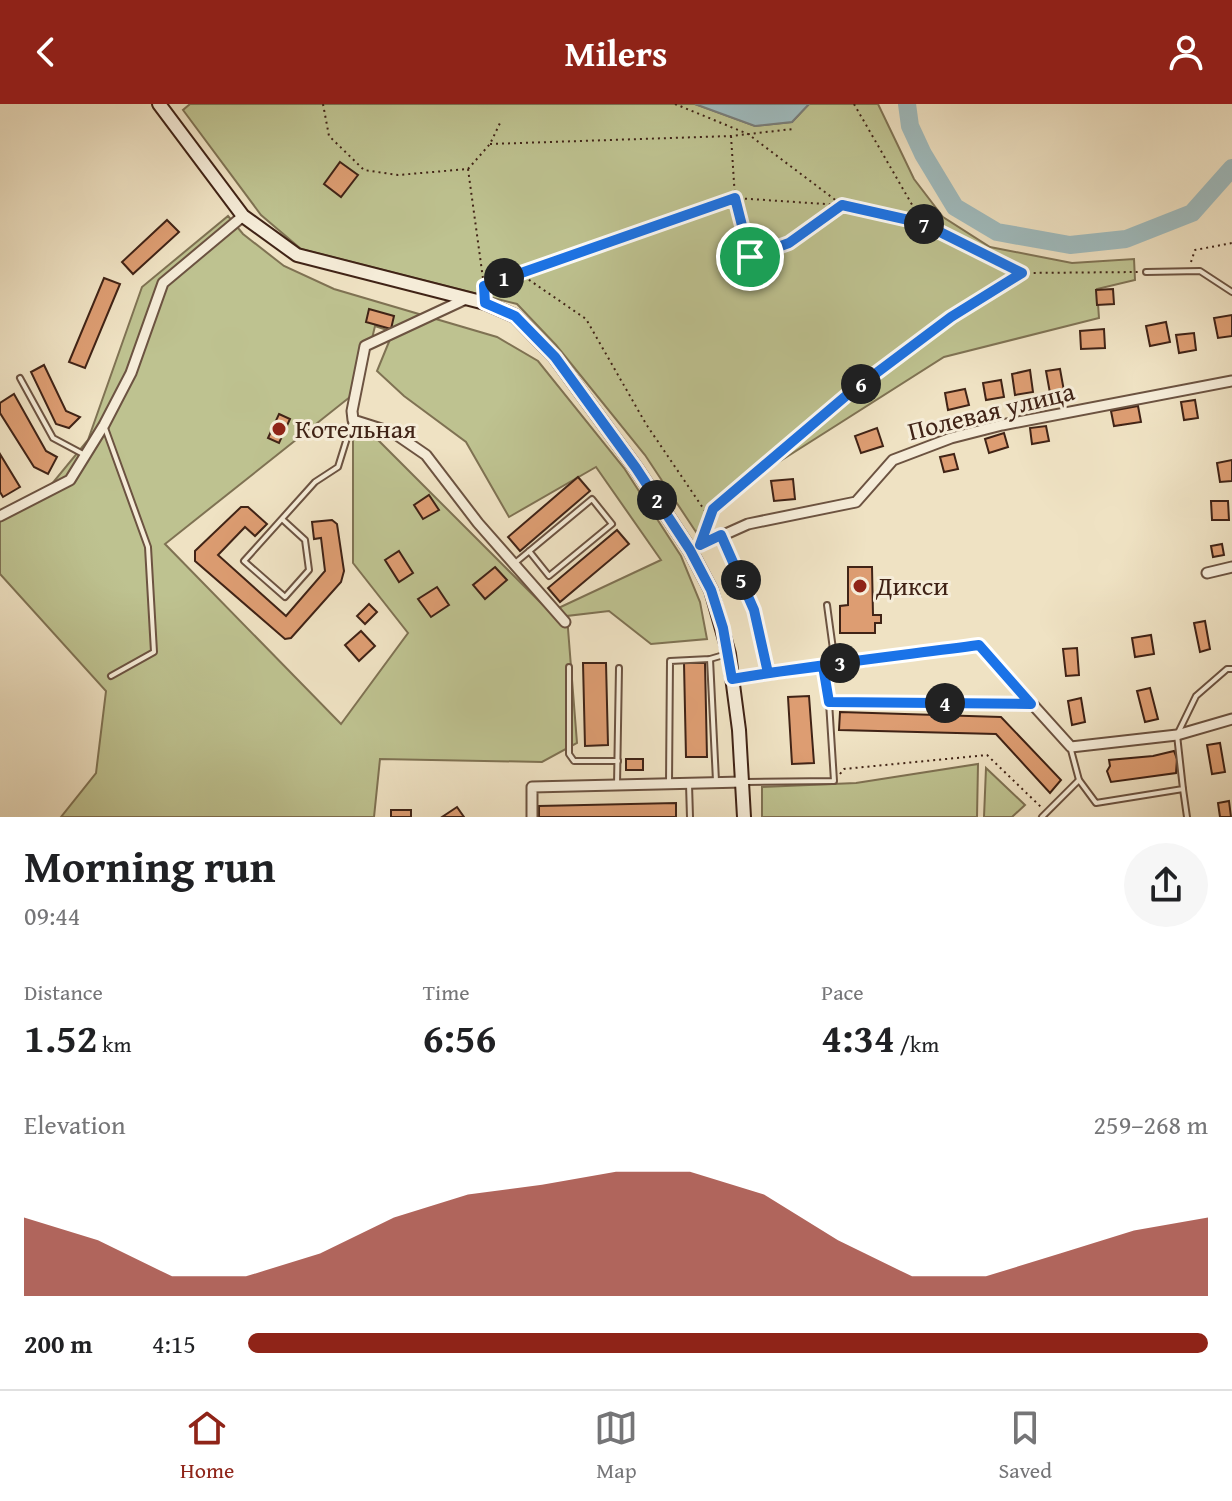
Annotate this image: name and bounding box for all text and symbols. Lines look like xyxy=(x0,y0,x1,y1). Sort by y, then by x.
text: Milers xyxy=(565,26,667,79)
icon: back xyxy=(24,30,68,74)
icon: person xyxy=(1164,30,1208,74)
pin: 7 xyxy=(904,204,944,244)
text: 7 xyxy=(918,208,930,240)
pin xyxy=(716,223,784,291)
icon: arrive xyxy=(728,235,772,279)
pin: 1 xyxy=(484,258,524,298)
text: 1 xyxy=(498,262,510,294)
pin: 6 xyxy=(841,364,881,404)
text: 6 xyxy=(855,368,867,400)
street label: Полевая улица xyxy=(903,371,1079,450)
place label: Котельная xyxy=(295,409,416,448)
marker: Котельная xyxy=(270,420,288,438)
pin: 2 xyxy=(637,480,677,520)
text: 2 xyxy=(651,484,663,516)
pin: 5 xyxy=(721,560,761,600)
text: 5 xyxy=(735,564,747,596)
place label: Дикси xyxy=(875,566,949,605)
marker: Дикси xyxy=(851,577,869,595)
pin: 3 xyxy=(820,643,860,683)
text: 3 xyxy=(834,647,846,679)
pin: 4 xyxy=(925,683,965,723)
text: 4 xyxy=(939,687,951,719)
text: Morning run xyxy=(24,834,275,898)
button: share xyxy=(1124,843,1208,927)
text: 09:44 xyxy=(24,896,80,935)
text: Distance xyxy=(24,976,103,1008)
text: Time xyxy=(423,976,469,1008)
text: Pace xyxy=(821,976,864,1008)
text: 1.52 xyxy=(24,1008,97,1067)
text: 6:56 xyxy=(423,1008,496,1067)
text: 4:34 xyxy=(821,1008,895,1067)
text: km xyxy=(97,1028,131,1060)
text: /km xyxy=(895,1028,939,1060)
text: Elevation xyxy=(24,1105,126,1144)
text: 259–268 m xyxy=(1094,1105,1208,1144)
text: 200 m xyxy=(24,1324,92,1363)
text: 4:15 xyxy=(152,1324,196,1363)
tab: Home xyxy=(180,1406,234,1486)
tab: Map xyxy=(594,1406,638,1486)
tab: Saved xyxy=(999,1406,1052,1486)

